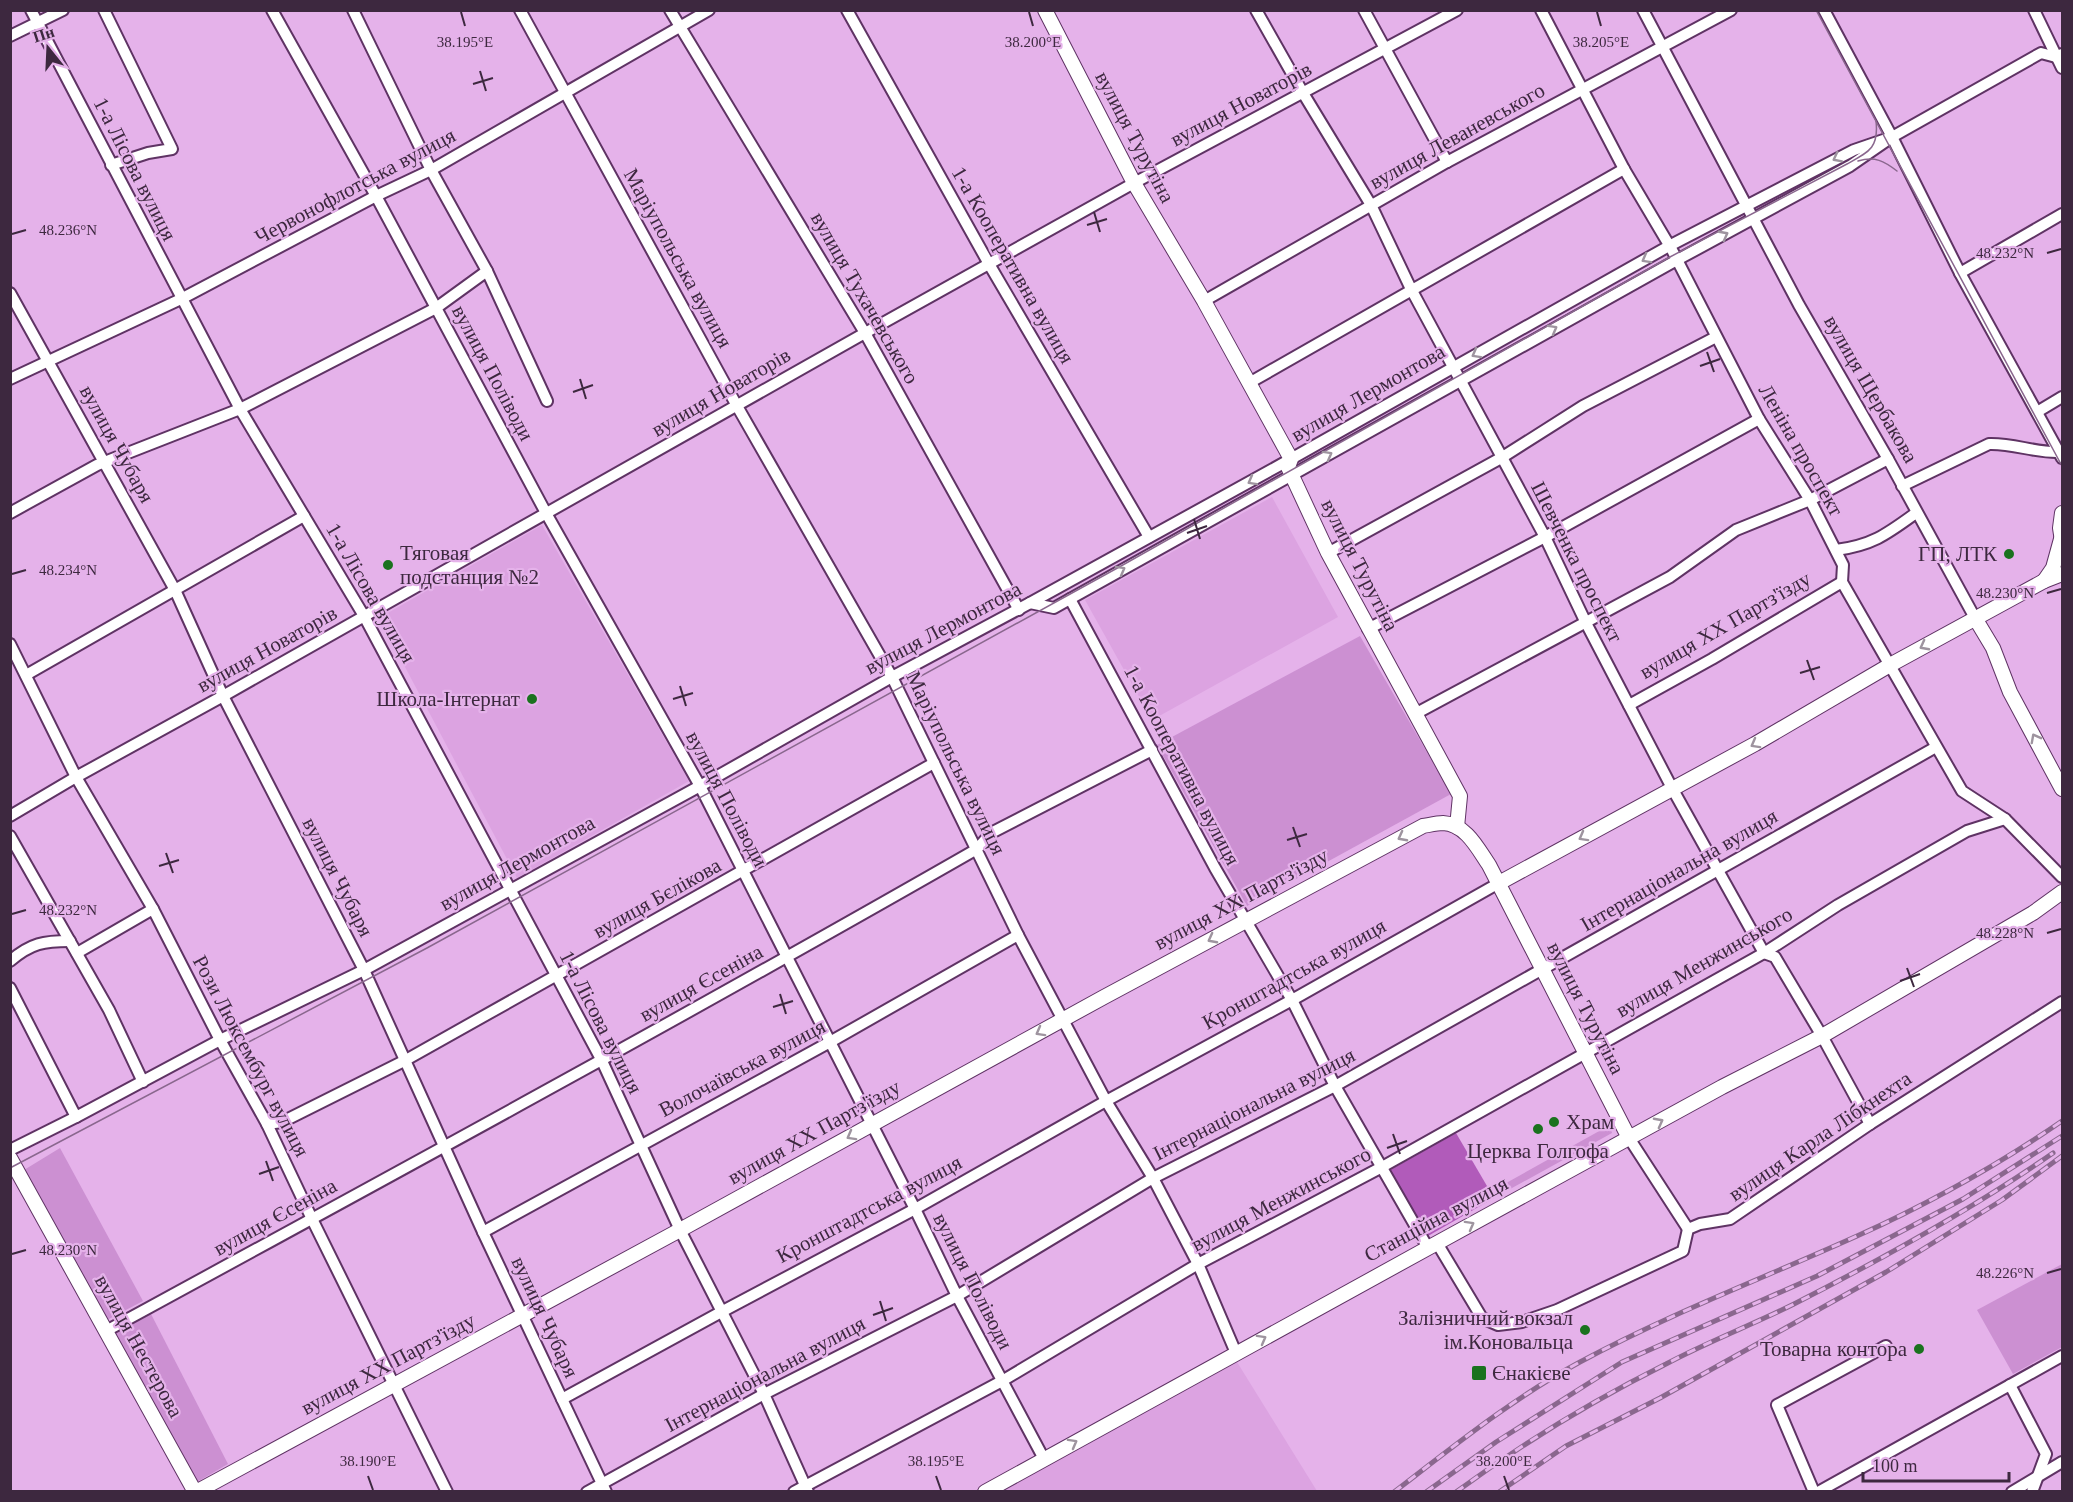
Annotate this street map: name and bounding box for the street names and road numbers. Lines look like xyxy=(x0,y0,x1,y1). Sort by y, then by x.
street label: вулиця Новаторів xyxy=(1166,57,1316,151)
street label: вулиця Турутіна xyxy=(1090,67,1180,207)
street label: вулиця Леваневського xyxy=(1365,78,1549,194)
street label: 1-а Лісова вулиця xyxy=(89,93,182,245)
street label: Червонофлотська вулиця xyxy=(251,123,460,249)
street label: 1-а Кооперативна вулиця xyxy=(947,162,1079,368)
street label: Маріупольська вулиця xyxy=(619,164,737,352)
street label: вулиця Тухачевського xyxy=(806,208,924,388)
street label: вулиця Поліводи xyxy=(447,301,539,445)
street label: вулиця Щербакова xyxy=(1819,311,1923,468)
street label: вулиця Лермонтова xyxy=(1287,339,1450,447)
street label: вулиця Новаторів xyxy=(647,342,795,441)
street label: Леніна проспект xyxy=(1754,380,1848,520)
street label: вулиця Чубаря xyxy=(75,381,159,507)
street label: Шевченка проспект xyxy=(1526,478,1628,646)
street label: вулиця Турутіна xyxy=(1316,495,1404,636)
street label: 1-а Лісова вулиця xyxy=(321,519,421,668)
street label: вулиця XX Партз'їзду xyxy=(1635,566,1815,684)
street label: вулиця Лермонтова xyxy=(861,576,1026,679)
street label: вулиця Новаторів xyxy=(193,601,341,697)
street label: 1-а Кооперативна вулиця xyxy=(1119,661,1245,870)
street label: Маріупольська вулиця xyxy=(901,667,1011,859)
street label: вулиця Поліводи xyxy=(681,727,773,871)
street label: Інтернаціональна вулиця xyxy=(1576,804,1782,936)
street label: вулиця Лермонтова xyxy=(435,810,599,916)
street label: вулиця Чубаря xyxy=(298,813,379,941)
street label: вулиця XX Партз'їзду xyxy=(1150,843,1332,955)
street label: вулиця Бєлікова xyxy=(589,853,726,943)
street label: вулиця Менжинського xyxy=(1612,902,1796,1022)
street label: Кронштадтська вулиця xyxy=(1198,913,1390,1034)
street label: вулиця Турутіна xyxy=(1542,938,1630,1079)
street label: вулиця Єсеніна xyxy=(635,939,767,1027)
street label: 1-а Лісова вулиця xyxy=(555,946,648,1098)
street label: Рози Люксембург вулиця xyxy=(188,951,314,1161)
street label: Волочаївська вулиця xyxy=(655,1014,830,1122)
street label: Інтернаціональна вулиця xyxy=(1149,1042,1359,1165)
street label: вулиця Карла Лібкнехта xyxy=(1724,1066,1916,1206)
street label: вулиця XX Партз'їзду xyxy=(724,1074,905,1189)
street label: вулиця Менжинського xyxy=(1187,1142,1375,1256)
street label: Кронштадтська вулиця xyxy=(772,1150,966,1268)
street label: Станційна вулиця xyxy=(1360,1171,1512,1267)
street label: вулиця Єсеніна xyxy=(209,1173,341,1261)
street label: вулиця Поліводи xyxy=(928,1209,1018,1353)
street label: вулиця Чубаря xyxy=(507,1253,584,1382)
street label: вулиця Нестерова xyxy=(90,1270,188,1422)
street label: вулиця XX Партз'їзду xyxy=(297,1308,479,1420)
street label: Інтернаціональна вулиця xyxy=(661,1311,870,1437)

